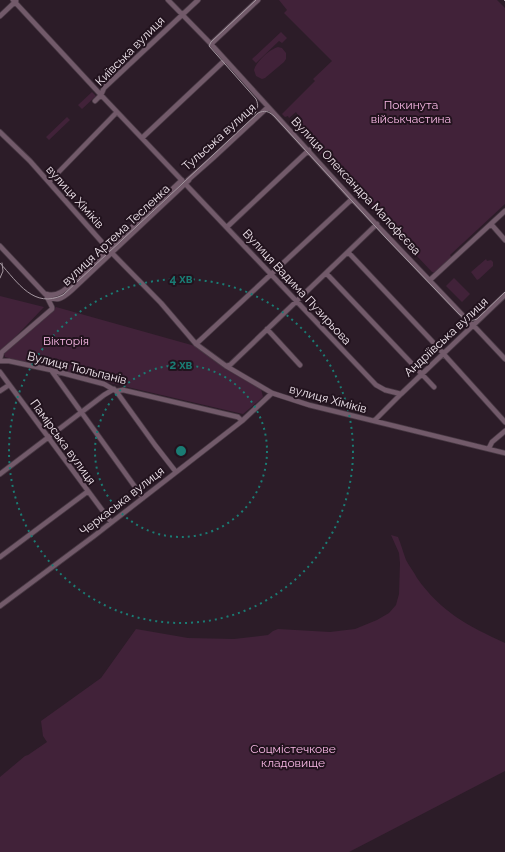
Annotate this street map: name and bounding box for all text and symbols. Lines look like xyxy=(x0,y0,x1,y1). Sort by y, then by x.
street label: Київська вулиця xyxy=(92,13,168,89)
park label: Покинута військчастина xyxy=(371,98,451,126)
street label: Тульська вулиця xyxy=(179,100,259,174)
street label: Вулиця Олександра Малофєєва xyxy=(288,114,424,258)
street label: вулиця Хіміків xyxy=(43,163,107,231)
street label: вулиця Артема Тесленка xyxy=(59,181,173,289)
street label: Вулиця Вадима Пузирьова xyxy=(240,227,354,347)
text: 4 хв xyxy=(170,272,193,286)
street label: Андріївська вулиця xyxy=(401,295,491,379)
park label: Вікторія xyxy=(43,334,89,348)
street label: Вулиця Тюльпанів xyxy=(26,349,128,387)
text: 2 хв xyxy=(170,358,193,372)
street label: вулиця Хіміків xyxy=(288,382,368,416)
street label: Памірська вулиця xyxy=(27,397,99,487)
centre of rings xyxy=(174,444,188,458)
street label: Черкаська вулиця xyxy=(77,464,167,538)
park label: Соцмістечкове кладовище xyxy=(250,742,336,770)

